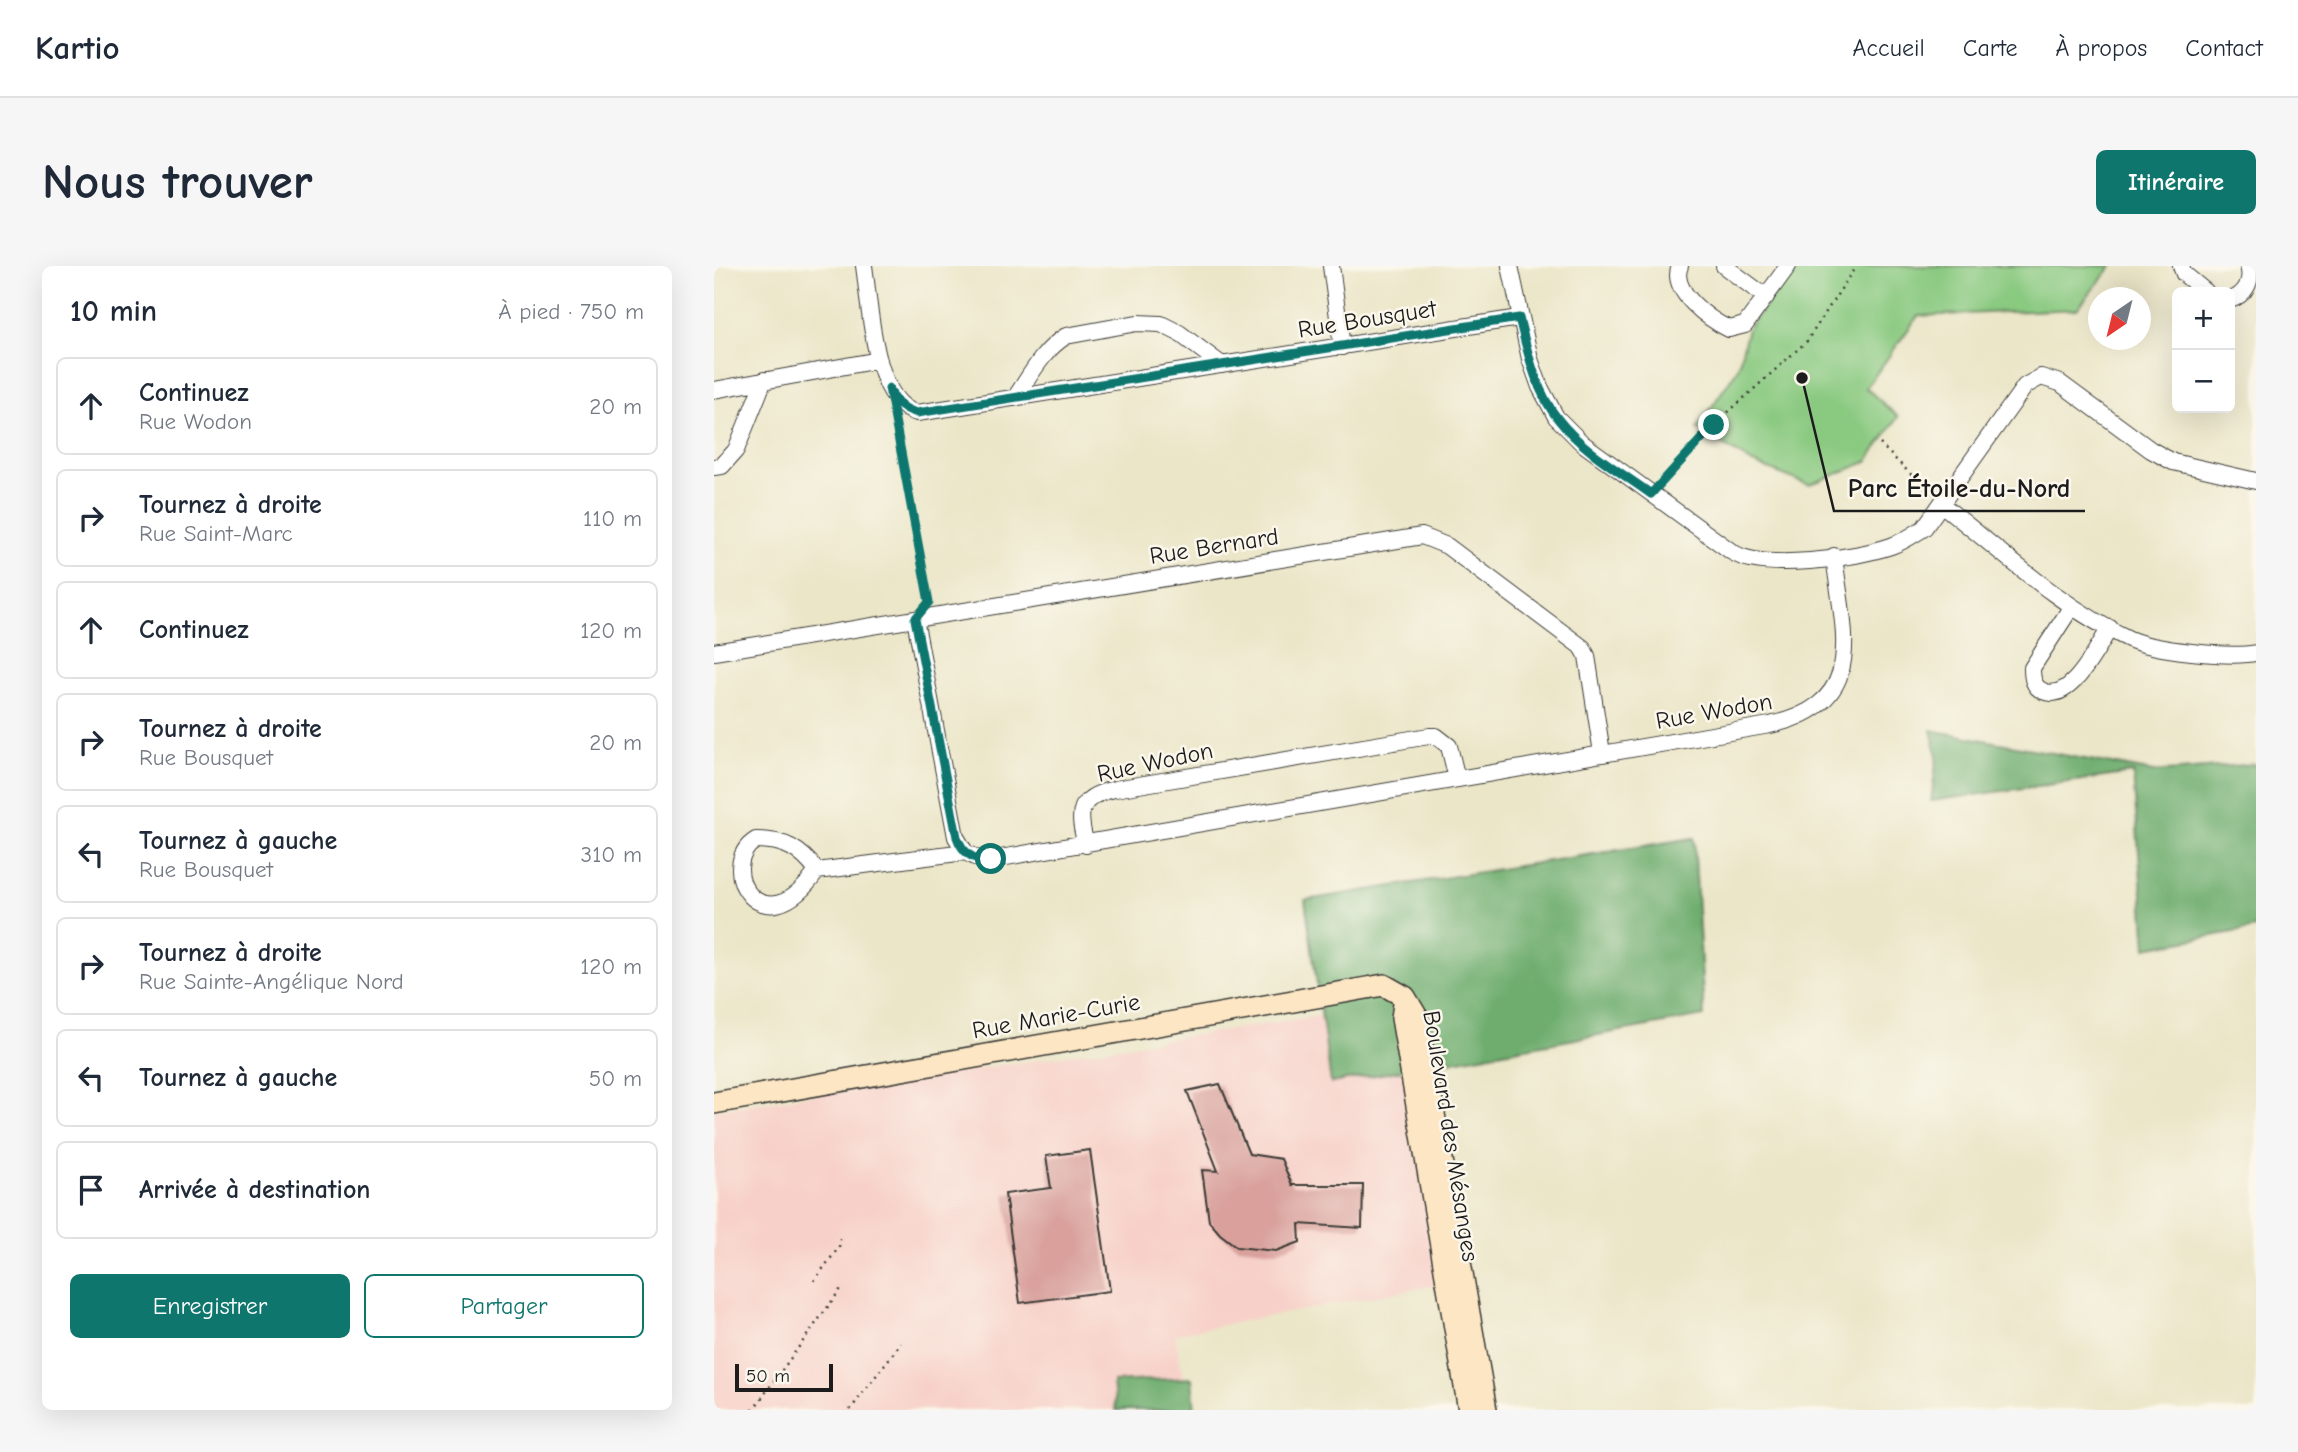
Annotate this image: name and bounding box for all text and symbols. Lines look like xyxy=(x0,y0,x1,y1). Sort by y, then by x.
text: Kartio xyxy=(35,29,120,67)
text: Accueil xyxy=(1853,34,1925,62)
text: Carte xyxy=(1963,34,2018,62)
text: À propos xyxy=(2056,34,2147,62)
text: Contact xyxy=(2185,34,2263,62)
button: Itinéraire xyxy=(2096,150,2256,214)
text: Nous trouver xyxy=(42,154,313,210)
north arrow xyxy=(2088,287,2151,350)
map controls xyxy=(2172,287,2235,413)
button: + xyxy=(2172,287,2235,350)
text: 10 min xyxy=(70,294,157,329)
street label: Rue Bousquet xyxy=(1296,294,1439,344)
text: À pied · 750 m xyxy=(498,298,644,325)
button: − xyxy=(2172,350,2235,413)
text: Continuez xyxy=(139,378,249,408)
icon: ahead xyxy=(72,387,110,425)
text: 20 m xyxy=(589,393,642,420)
text: Rue Wodon xyxy=(139,408,252,435)
route end xyxy=(1698,409,1729,440)
callout: Parc Étoile-du-Nord xyxy=(1834,464,2085,511)
text: Parc Étoile-du-Nord xyxy=(1848,473,2070,504)
text: Tournez à droite xyxy=(139,490,322,520)
icon: right xyxy=(72,499,110,537)
text: 110 m xyxy=(583,505,642,532)
text: Rue Saint-Marc xyxy=(139,520,293,547)
street label: Rue Bernard xyxy=(1147,522,1281,570)
icon: ahead xyxy=(72,611,110,649)
text: Continuez xyxy=(139,615,249,645)
text: 120 m xyxy=(580,617,642,644)
street label: Rue Wodon xyxy=(1654,687,1774,735)
text: Tournez à droite xyxy=(139,714,322,744)
icon: right xyxy=(72,723,110,761)
text: 20 m xyxy=(589,729,642,756)
street label: Rue Wodon xyxy=(1094,736,1216,788)
text: Rue Bousquet xyxy=(139,744,273,771)
text: Tournez à gauche xyxy=(139,826,337,856)
icon: left xyxy=(72,835,110,873)
text: 310 m xyxy=(581,841,642,868)
route start xyxy=(975,843,1006,874)
text: Rue Bousquet xyxy=(139,856,273,883)
text: Tournez à droite xyxy=(139,938,322,968)
icon: right xyxy=(72,947,110,985)
text: 120 m xyxy=(580,953,642,980)
text: Rue Sainte-Angélique Nord xyxy=(139,968,404,995)
street label: Rue Marie-Curie xyxy=(970,987,1142,1045)
street label: Boulevard des Mésanges xyxy=(1417,1008,1485,1264)
icon: left xyxy=(72,1059,110,1097)
text: Tournez à gauche xyxy=(139,1063,337,1093)
text: 50 m xyxy=(589,1065,642,1092)
icon: arrive xyxy=(72,1171,110,1209)
text: Arrivée à destination xyxy=(139,1175,370,1205)
button: Enregistrer xyxy=(70,1274,350,1338)
button: Partager xyxy=(364,1274,644,1338)
scale bar xyxy=(735,1361,833,1393)
text: 50 m xyxy=(746,1365,790,1387)

